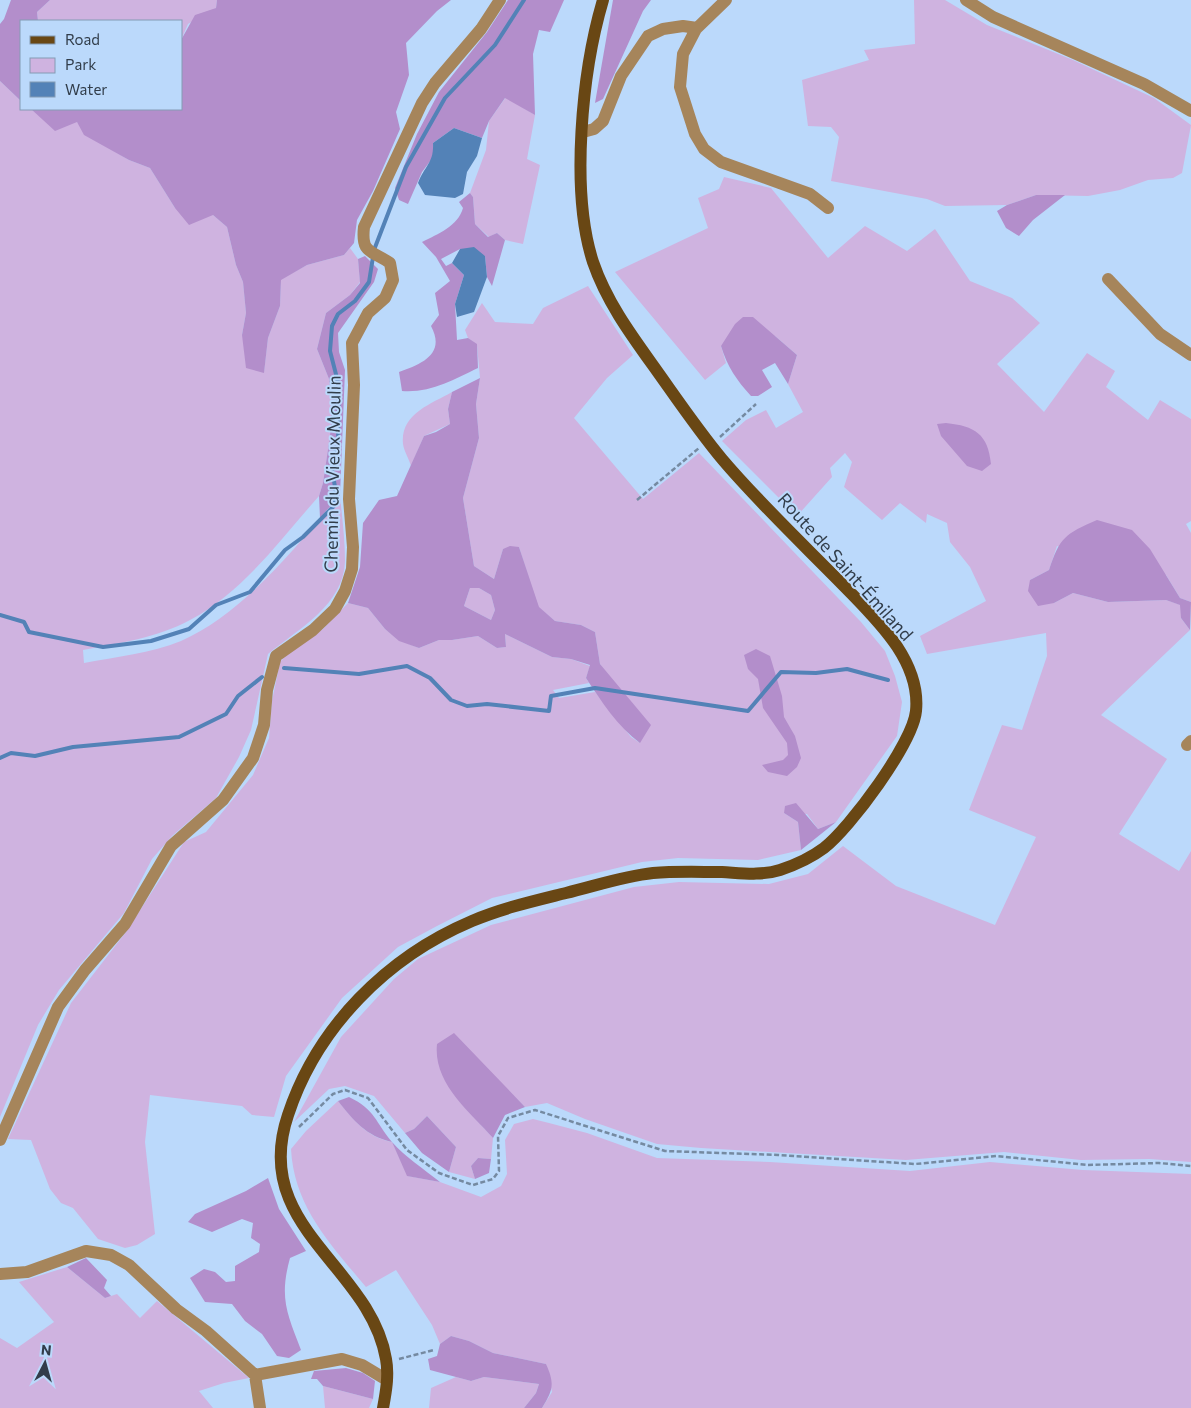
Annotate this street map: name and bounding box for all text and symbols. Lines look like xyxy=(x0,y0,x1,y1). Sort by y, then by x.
legend xyxy=(20,20,182,110)
text: Road xyxy=(65,30,100,48)
text: Park xyxy=(65,55,96,73)
text: Water xyxy=(65,80,107,98)
street label: Chemin du Vieux Moulin xyxy=(319,375,345,573)
street label: Route de Saint-Émiland xyxy=(774,488,918,645)
north arrow xyxy=(20,1338,70,1388)
text: N xyxy=(40,1341,53,1359)

